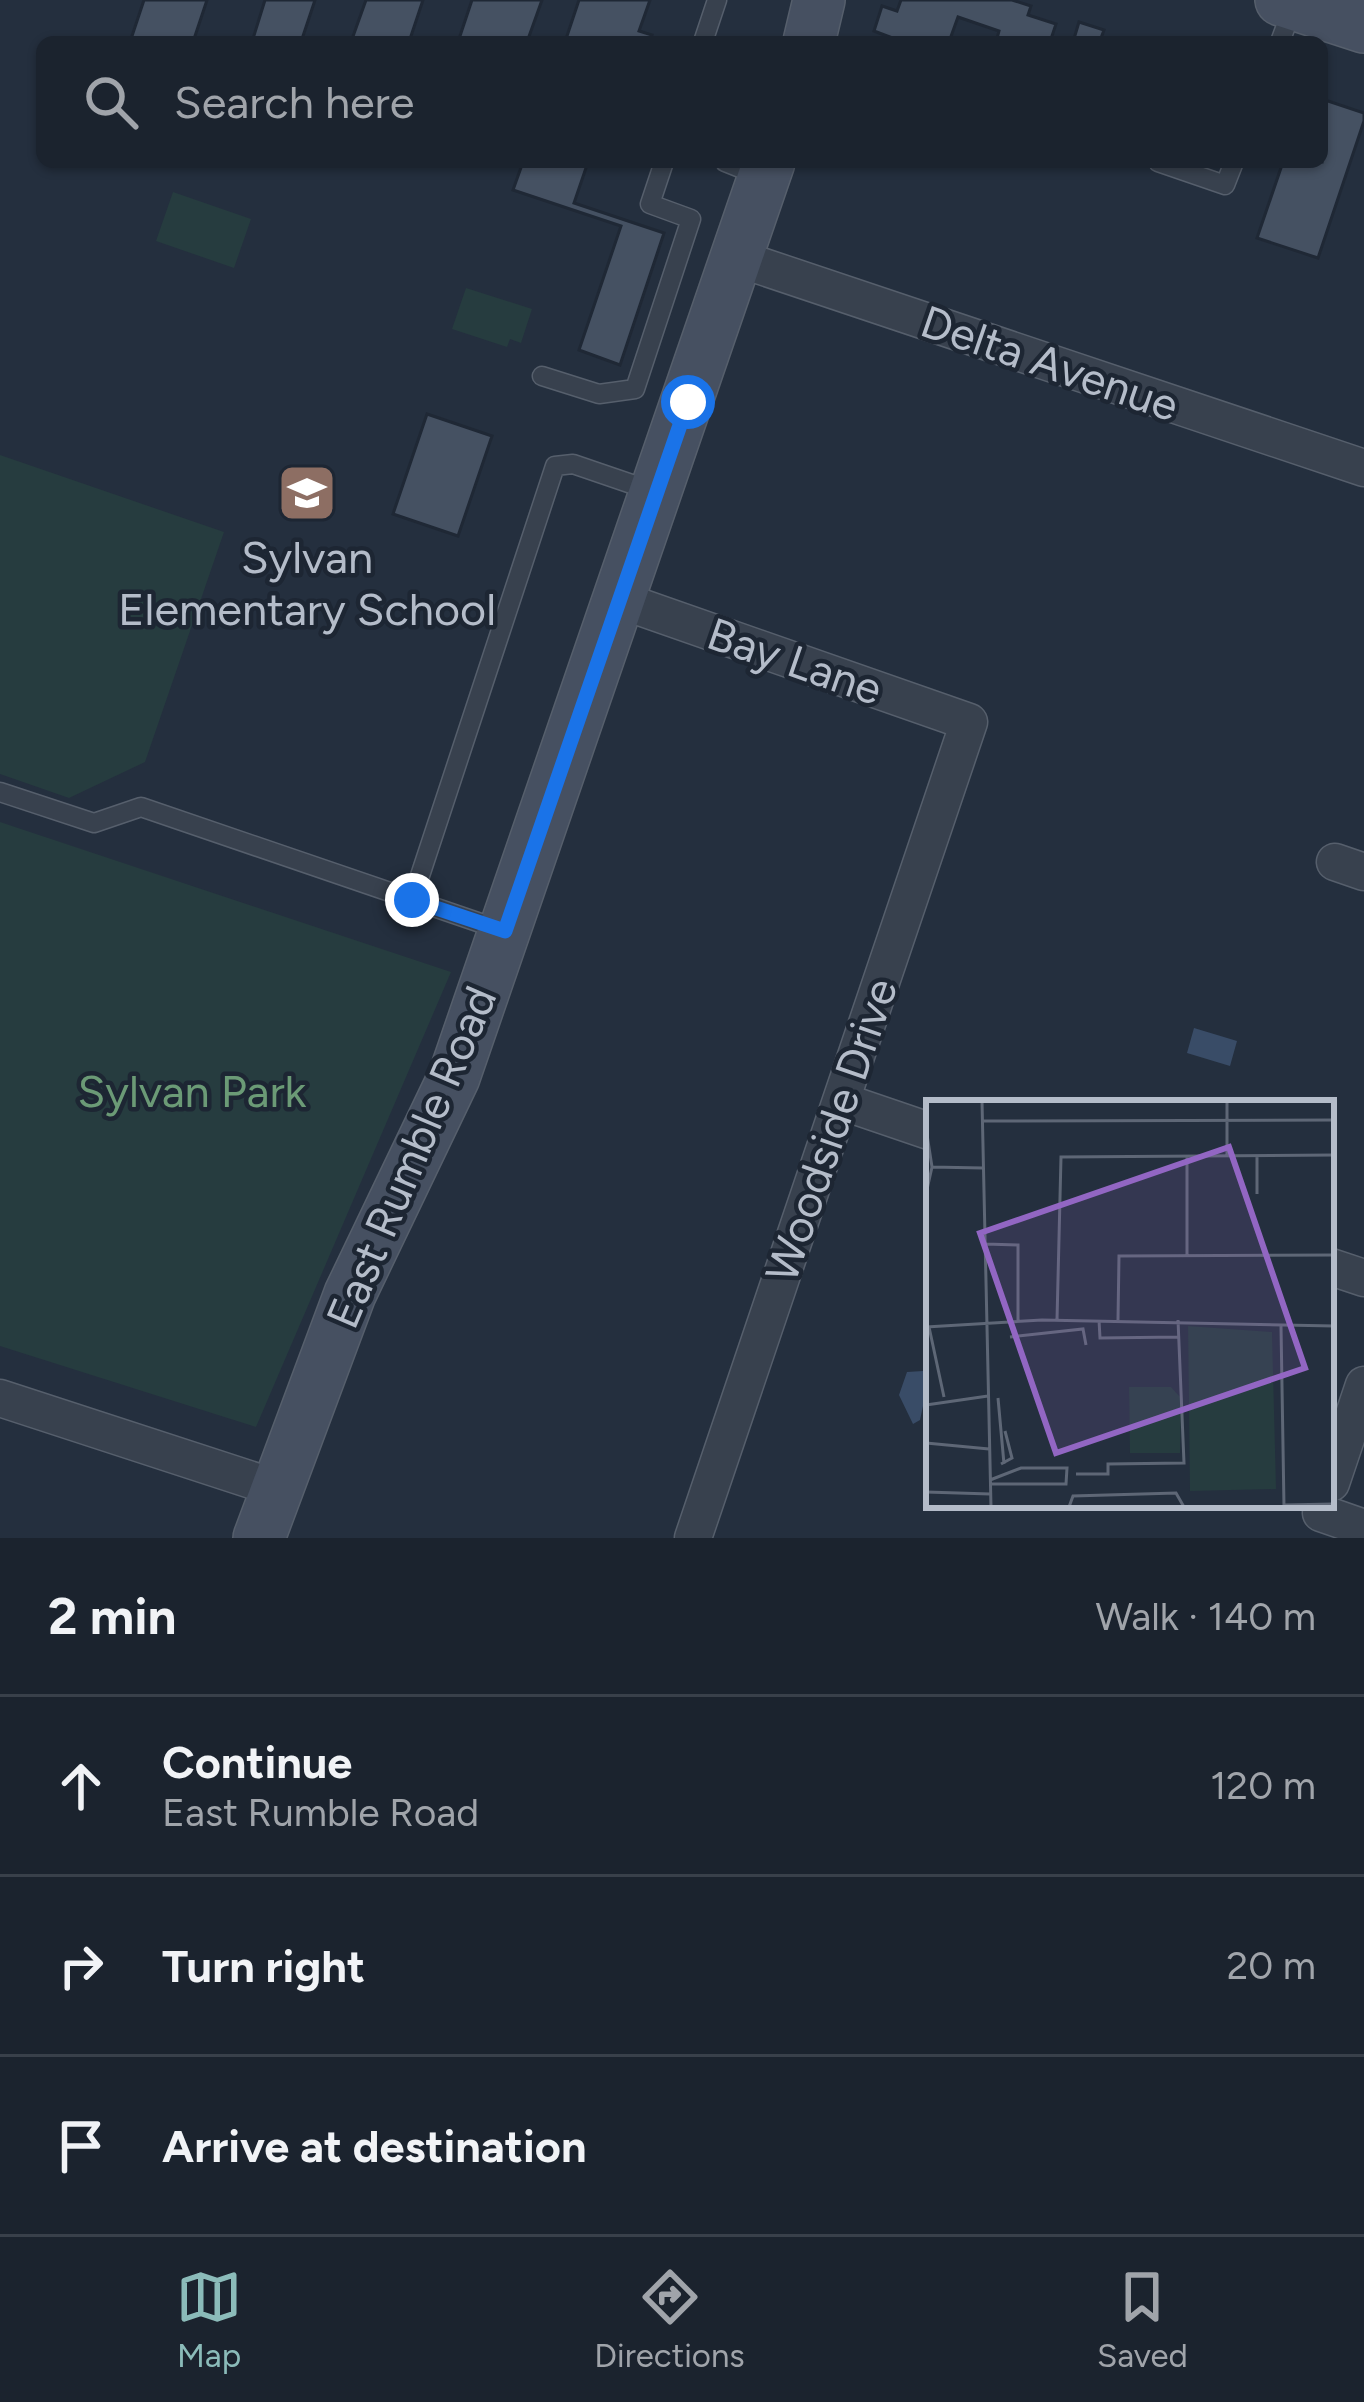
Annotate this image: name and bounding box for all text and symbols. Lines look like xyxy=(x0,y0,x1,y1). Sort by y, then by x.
search box xyxy=(36,36,1328,168)
icon: search xyxy=(78,69,144,135)
text: Search here xyxy=(174,75,414,129)
street label: Delta Avenue xyxy=(914,294,1186,432)
route start xyxy=(661,375,715,429)
school or university icon: Sylvan Elementary School xyxy=(276,462,338,524)
place label: Sylvan Elementary School xyxy=(118,530,496,636)
street label: Bay Lane xyxy=(701,606,889,716)
route end xyxy=(385,873,439,927)
street label: Woodside Drive xyxy=(754,971,908,1289)
street label: East Rumble Road xyxy=(315,978,507,1336)
park label: Sylvan Park xyxy=(78,1064,307,1118)
inset map xyxy=(926,1100,1334,1508)
text: 2 min xyxy=(48,1586,176,1647)
text: Walk · 140 m xyxy=(1095,1593,1316,1640)
text: Continue xyxy=(162,1735,352,1789)
icon: ahead xyxy=(48,1753,114,1819)
text: 120 m xyxy=(1210,1762,1316,1809)
text: East Rumble Road xyxy=(162,1789,479,1836)
icon: right xyxy=(48,1933,114,1999)
text: Turn right xyxy=(162,1939,365,1993)
text: 20 m xyxy=(1226,1942,1316,1989)
icon: arrive xyxy=(48,2113,114,2179)
text: Arrive at destination xyxy=(162,2119,586,2173)
tab: Map xyxy=(176,2264,242,2375)
tab: Directions xyxy=(594,2264,745,2375)
tab: Saved xyxy=(1097,2264,1188,2375)

